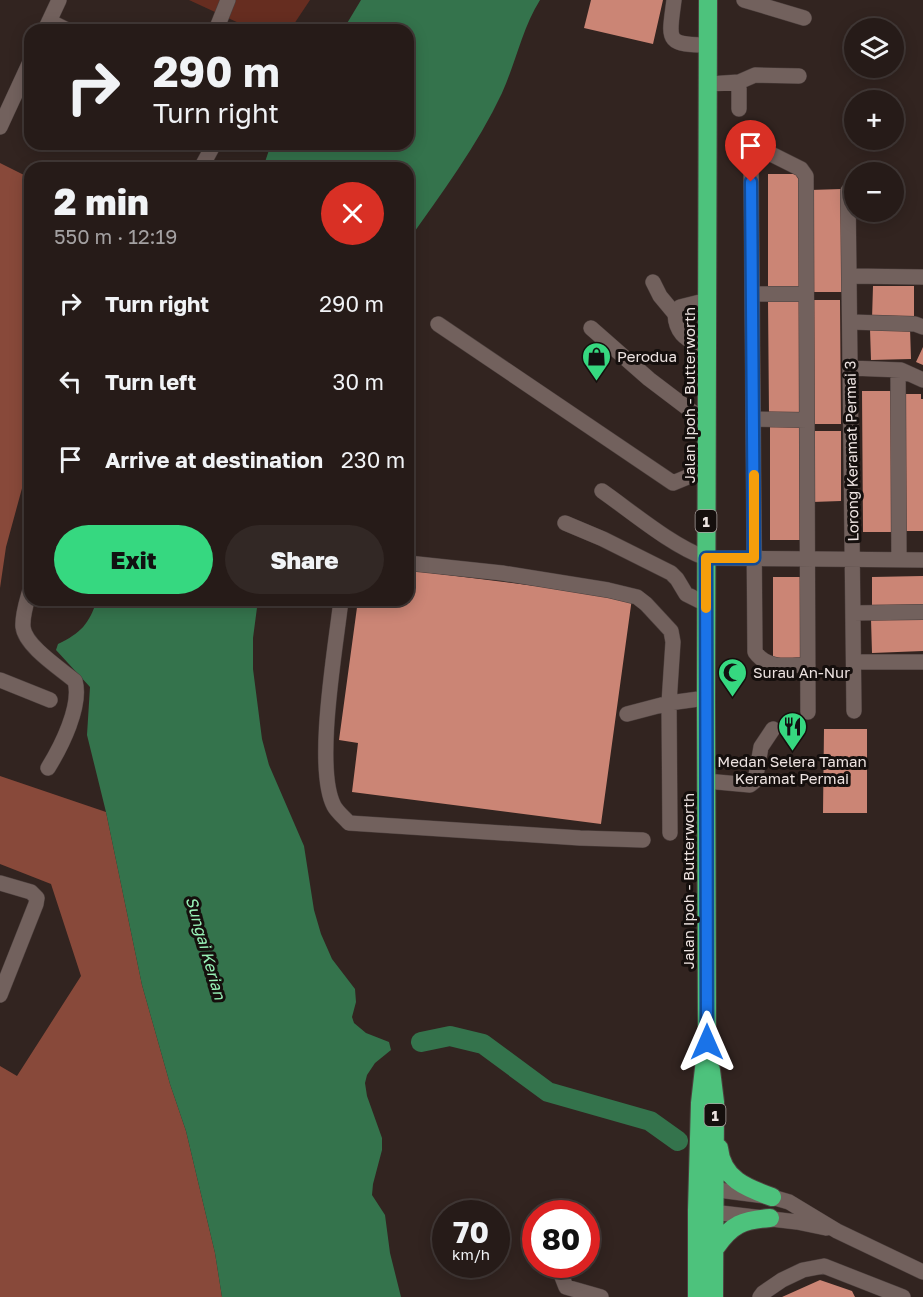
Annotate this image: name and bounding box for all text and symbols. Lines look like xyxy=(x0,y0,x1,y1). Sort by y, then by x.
map controls xyxy=(844,18,904,222)
button: layers xyxy=(844,18,904,78)
text: 290 m xyxy=(153,46,280,96)
icon: right xyxy=(54,48,132,126)
button: + xyxy=(844,90,904,150)
text: Turn right xyxy=(153,97,279,129)
pin xyxy=(725,120,776,182)
icon: arrive xyxy=(734,129,767,162)
button: − xyxy=(844,162,904,222)
text: 2 min xyxy=(54,180,149,223)
button: close xyxy=(321,182,384,245)
text: 550 m · 12:19 xyxy=(54,224,177,248)
icon: right xyxy=(54,287,87,320)
text: Turn right xyxy=(105,290,209,317)
text: 290 m xyxy=(319,290,384,317)
street label: Jalan Ipoh - Butterworth xyxy=(680,307,698,483)
shop icon: Perodua xyxy=(580,340,612,382)
place label: Perodua xyxy=(617,347,677,365)
street label: Lorong Keramat Permai 3 xyxy=(840,360,862,542)
icon: left xyxy=(54,365,87,398)
text: Turn left xyxy=(105,368,196,395)
text: 30 m xyxy=(333,368,384,395)
icon: arrive xyxy=(54,443,87,476)
text: Arrive at destination xyxy=(105,446,323,473)
text: 230 m xyxy=(341,446,405,473)
road number: 1 xyxy=(696,510,716,532)
button: Exit xyxy=(54,525,213,594)
button: Share xyxy=(225,525,384,594)
mosque icon: Surau An-Nur xyxy=(716,656,748,698)
place label: Surau An-Nur xyxy=(753,663,850,681)
restaurant icon: Medan Selera Taman Keramat Permai xyxy=(776,710,808,752)
place label: Medan Selera Taman Keramat Permai xyxy=(717,752,867,787)
street label: Jalan Ipoh - Butterworth xyxy=(679,793,697,969)
water label: Sungai Kerian xyxy=(182,894,231,1003)
position arrow xyxy=(675,1010,739,1074)
road number: 1 xyxy=(704,1104,726,1126)
speed limit sign: 80 xyxy=(522,1200,600,1278)
text: 70 xyxy=(453,1214,489,1250)
text: km/h xyxy=(452,1245,490,1263)

